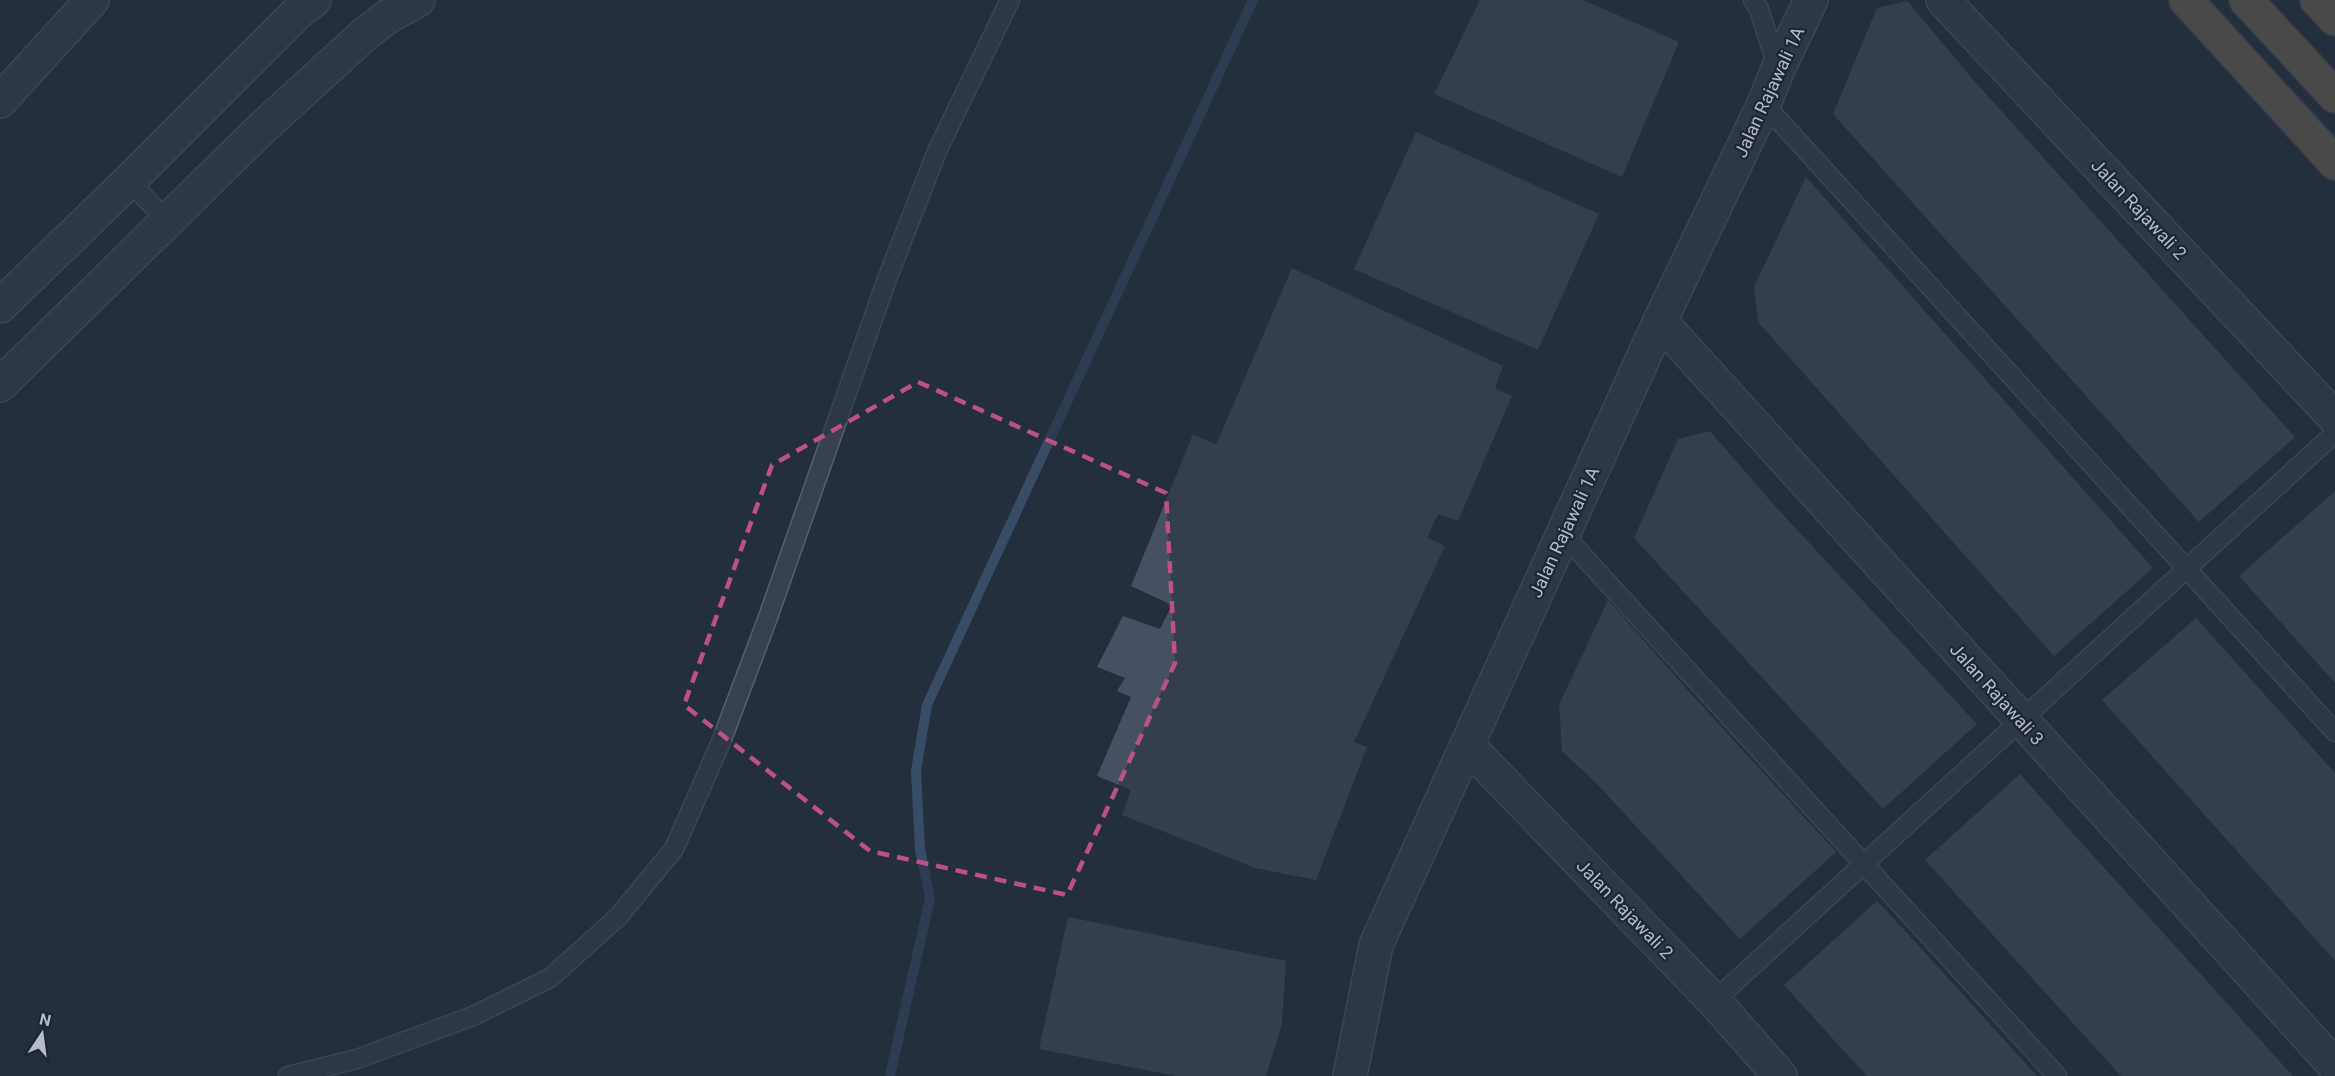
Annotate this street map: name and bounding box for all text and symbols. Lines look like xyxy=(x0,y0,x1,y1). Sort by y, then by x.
street label: Jalan Rajawali 1A xyxy=(1730,23,1809,161)
street label: Jalan Rajawali 2 xyxy=(2087,154,2191,264)
street label: Jalan Rajawali 1A xyxy=(1525,463,1604,601)
street label: Jalan Rajawali 3 xyxy=(1946,639,2048,749)
street label: Jalan Rajawali 2 xyxy=(1572,855,1678,963)
north arrow xyxy=(12,1004,72,1064)
text: N xyxy=(38,1009,53,1030)

